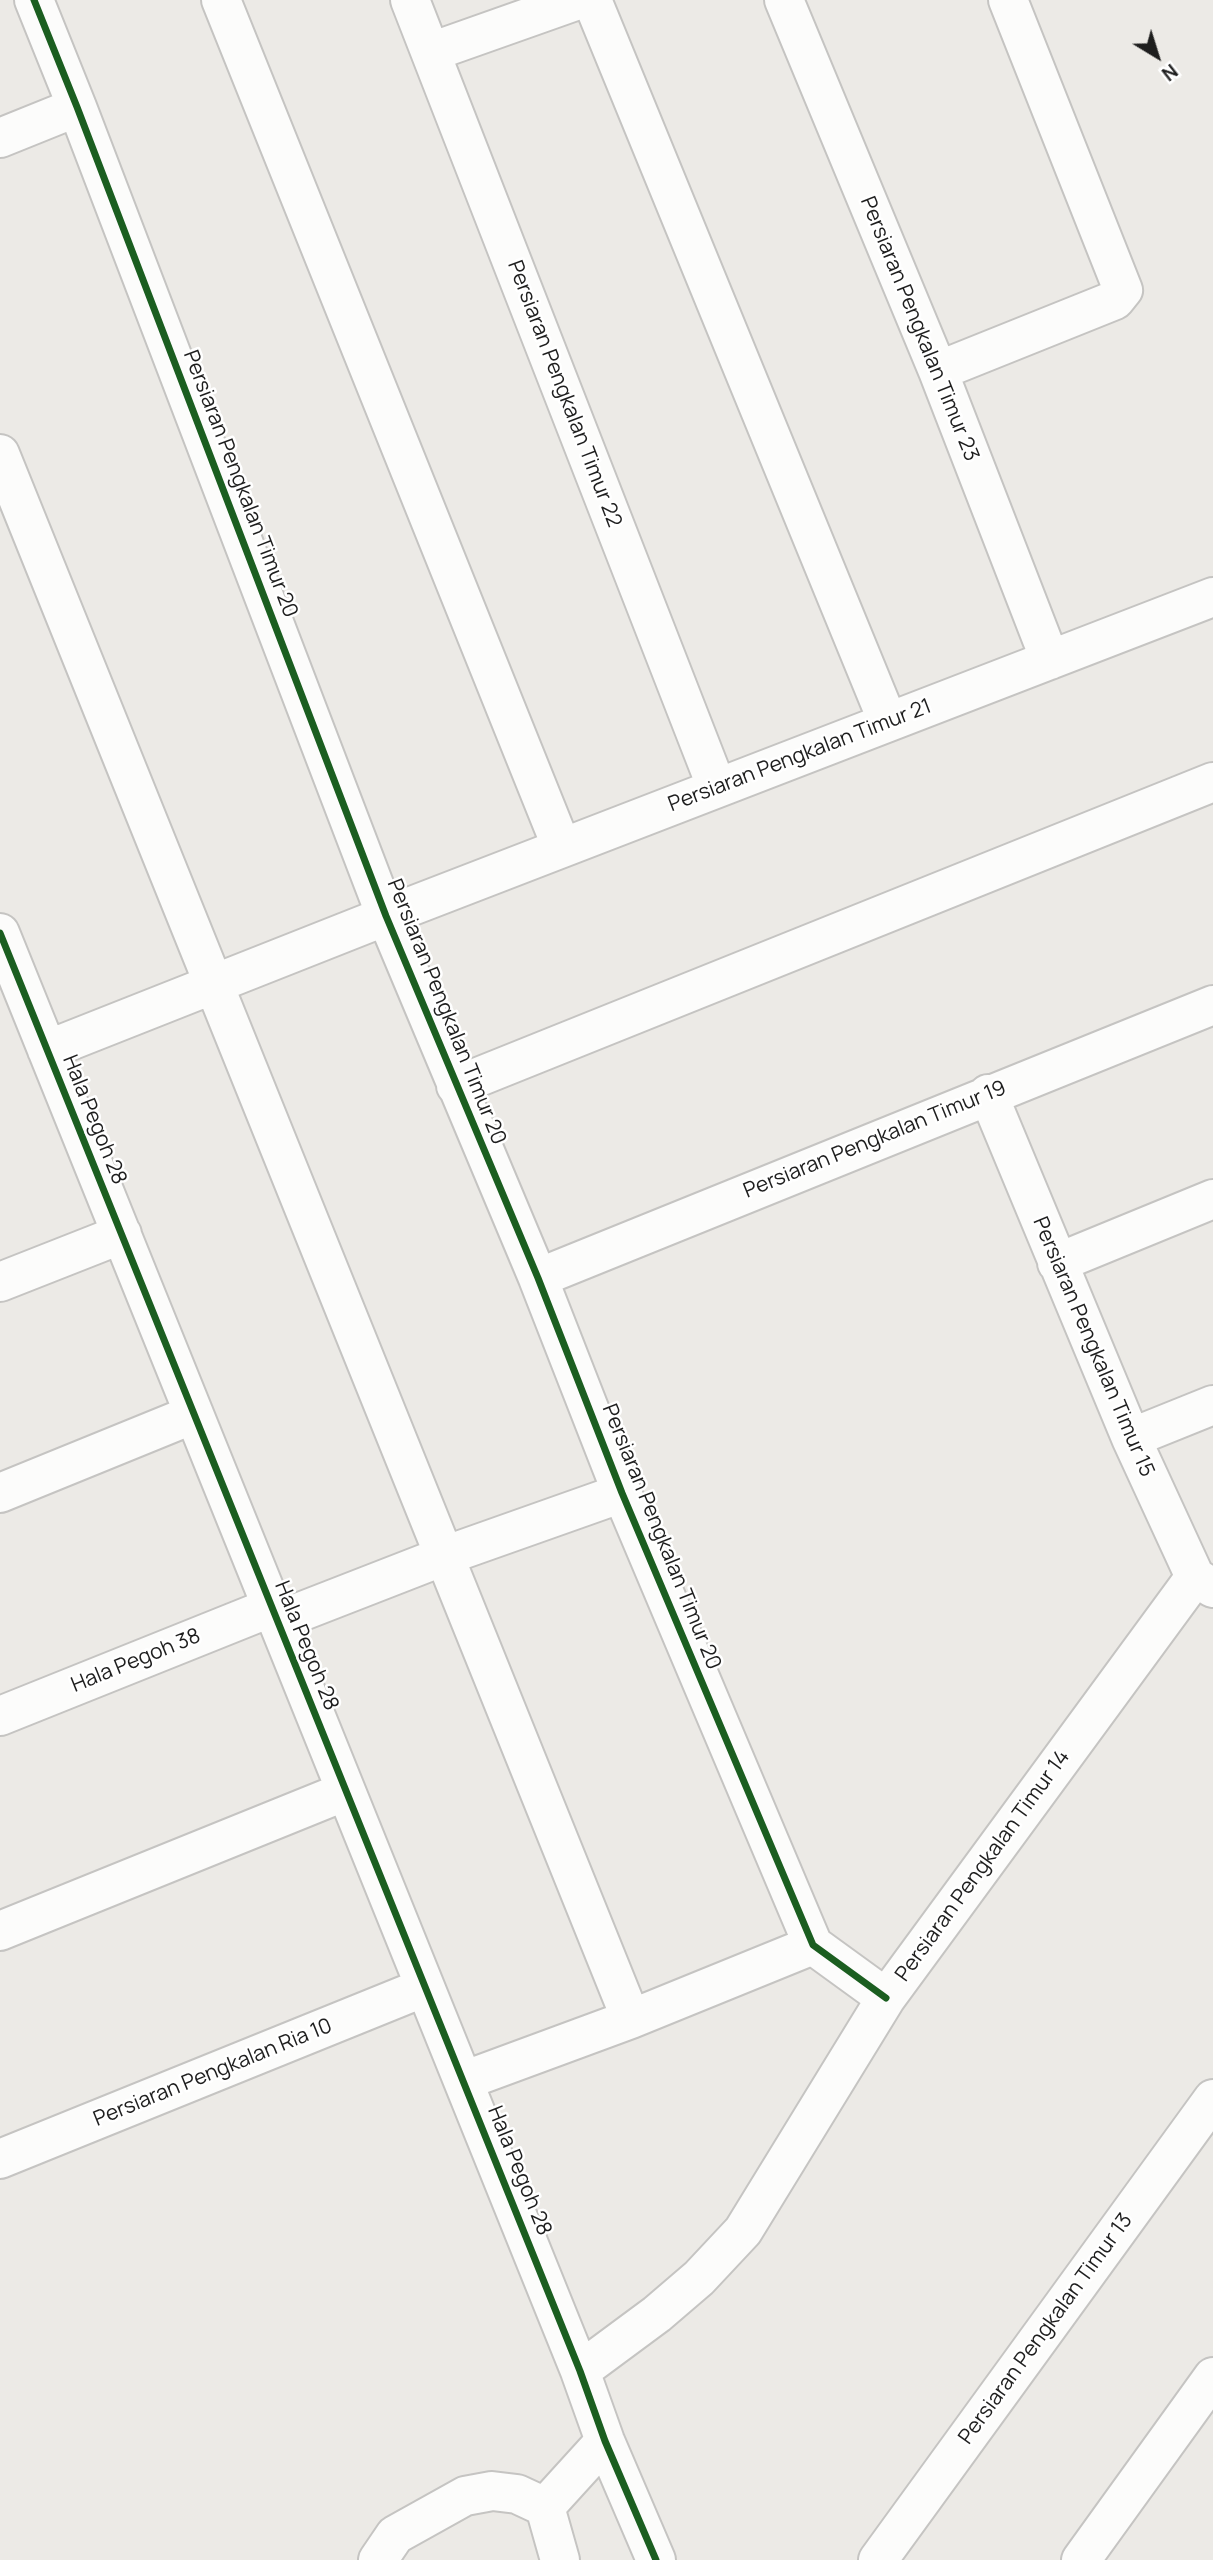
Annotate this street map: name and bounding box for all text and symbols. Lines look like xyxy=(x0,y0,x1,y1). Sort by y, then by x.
north arrow xyxy=(1122,21,1192,91)
text: N xyxy=(1157,58,1183,87)
street label: Persiaran Pengkalan Timur 23 xyxy=(854,193,984,465)
street label: Persiaran Pengkalan Timur 22 xyxy=(501,257,627,531)
street label: Persiaran Pengkalan Timur 20 xyxy=(177,347,303,621)
street label: Persiaran Pengkalan Timur 21 xyxy=(665,694,935,818)
street label: Persiaran Pengkalan Timur 20 xyxy=(381,876,511,1148)
street label: Hala Pegoh 28 xyxy=(57,1052,131,1188)
street label: Persiaran Pengkalan Timur 19 xyxy=(740,1076,1010,1204)
street label: Persiaran Pengkalan Timur 15 xyxy=(1027,1213,1159,1481)
street label: Persiaran Pengkalan Timur 20 xyxy=(596,1401,726,1673)
street label: Hala Pegoh 28 xyxy=(269,1578,343,1714)
street label: Hala Pegoh 38 xyxy=(68,1624,204,1698)
street label: Persiaran Pengkalan Timur 14 xyxy=(891,1745,1075,1987)
street label: Persiaran Pengkalan Ria 10 xyxy=(90,2014,336,2132)
street label: Hala Pegoh 28 xyxy=(482,2103,556,2239)
street label: Persiaran Pengkalan Timur 13 xyxy=(954,2209,1138,2449)

